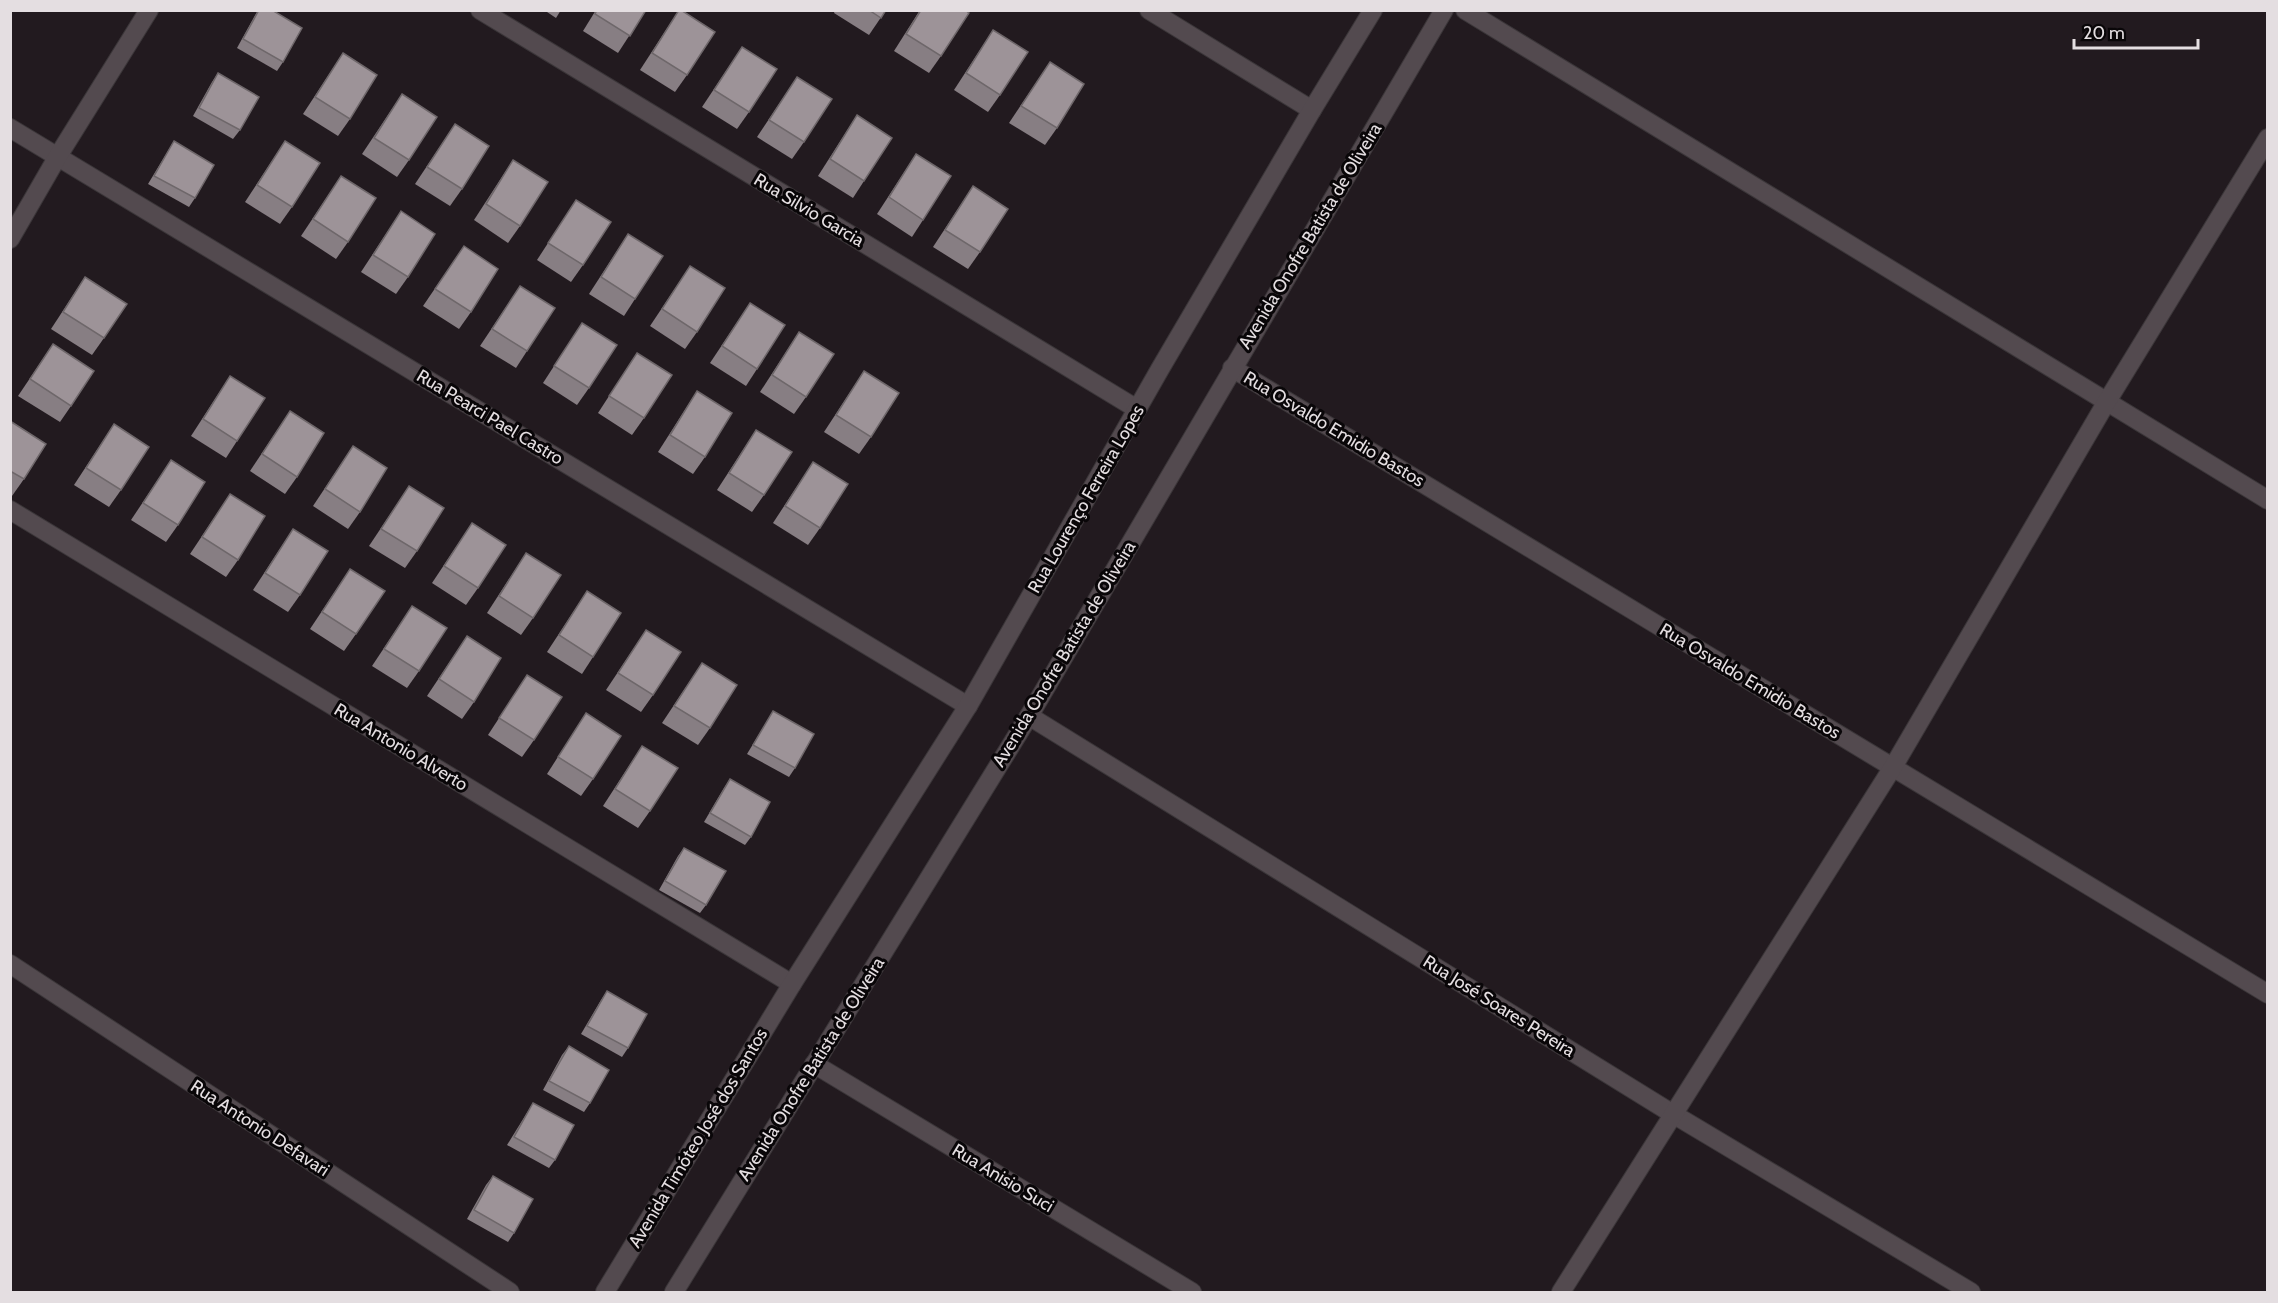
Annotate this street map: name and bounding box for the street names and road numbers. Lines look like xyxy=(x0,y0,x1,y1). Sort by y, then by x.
street label: Avenida Onofre Batista de Oliveira xyxy=(1234,119,1386,353)
street label: Rua Silvio Garcia xyxy=(750,168,868,252)
street label: Rua Pearci Pael Castro xyxy=(413,365,567,469)
street label: Rua Osvaldo Emidio Bastos xyxy=(1240,366,1428,492)
street label: Rua Lourenço Ferreira Lopes xyxy=(1023,401,1149,597)
street label: Avenida Onofre Batista de Oliveira xyxy=(988,537,1140,771)
street label: Rua Osvaldo Emidio Bastos xyxy=(1656,618,1844,744)
street label: Rua Antonio Alverto xyxy=(330,698,472,796)
street label: Rua José Soares Pereira xyxy=(1419,950,1579,1062)
street label: Avenida Onofre Batista de Oliveira xyxy=(733,953,889,1185)
street label: Avenida Timóteo José dos Santos xyxy=(624,1024,772,1252)
street label: Rua Antonio Defavari xyxy=(187,1075,333,1181)
street label: Rua Anisio Suci xyxy=(948,1139,1058,1217)

